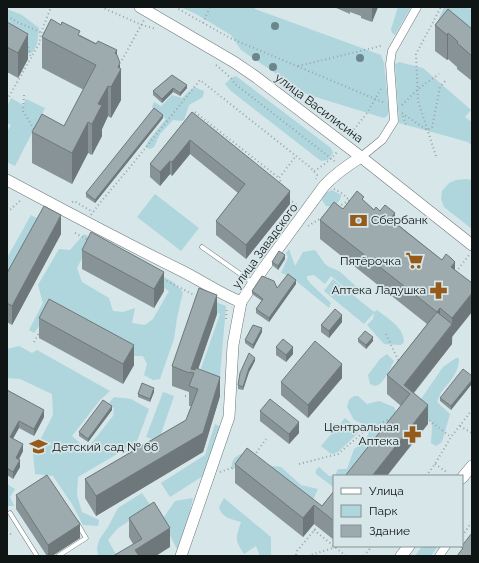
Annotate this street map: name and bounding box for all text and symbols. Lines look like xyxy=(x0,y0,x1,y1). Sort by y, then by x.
street label: улица Василисина xyxy=(272,70,366,146)
street label: улица Завадского xyxy=(229,201,301,291)
bank icon: Сбербанк xyxy=(348,210,368,230)
place label: Сбербанк xyxy=(371,213,428,227)
supermarket icon: Пятёрочка xyxy=(404,251,424,271)
place label: Пятёрочка xyxy=(340,254,401,268)
pharmacy icon: Аптека Ладушка xyxy=(429,280,449,300)
place label: Аптека Ладушка xyxy=(331,283,426,297)
place label: Центральная Аптека xyxy=(324,420,399,448)
pharmacy icon: Центральная Аптека xyxy=(402,424,422,444)
school or university icon: Детский сад № 66 xyxy=(29,437,49,457)
place label: Детский сад № 66 xyxy=(52,440,158,454)
legend xyxy=(333,475,463,547)
text: Улица xyxy=(369,484,404,498)
text: Парк xyxy=(369,504,398,518)
text: Здание xyxy=(369,524,410,538)

